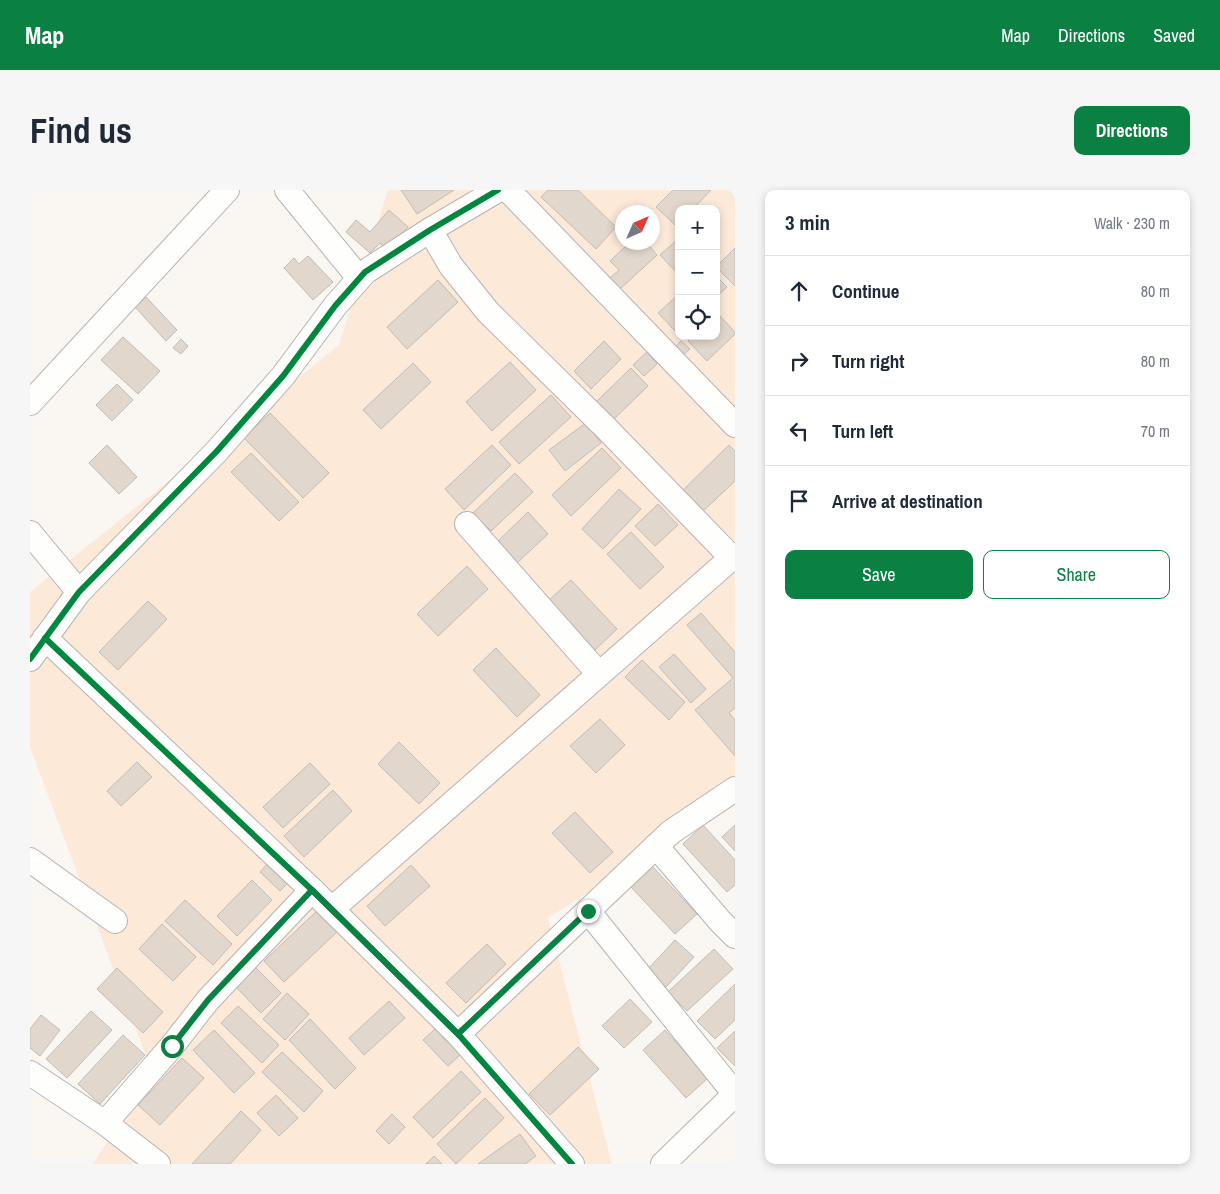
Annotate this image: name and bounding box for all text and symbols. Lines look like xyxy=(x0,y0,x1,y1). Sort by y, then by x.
text: Map xyxy=(25,19,64,51)
text: Map xyxy=(1001,23,1030,48)
text: Directions xyxy=(1058,23,1125,48)
text: Saved xyxy=(1153,23,1195,48)
button: Directions xyxy=(1074,106,1190,155)
text: Find us xyxy=(30,107,132,154)
north arrow xyxy=(615,205,660,250)
map controls xyxy=(675,205,720,340)
button: + xyxy=(675,205,720,250)
text: 3 min xyxy=(785,208,830,237)
text: Walk · 230 m xyxy=(1094,212,1170,234)
button: − xyxy=(675,250,720,295)
icon: ahead xyxy=(785,277,813,305)
text: Continue xyxy=(832,278,900,304)
text: 80 m xyxy=(1141,280,1170,302)
button: locate xyxy=(675,295,720,340)
icon: right xyxy=(785,347,813,375)
text: Turn right xyxy=(832,348,904,374)
text: 80 m xyxy=(1141,350,1170,372)
icon: left xyxy=(785,417,813,445)
text: Turn left xyxy=(832,418,893,444)
text: 70 m xyxy=(1141,420,1170,442)
icon: arrive xyxy=(785,487,813,515)
text: Arrive at destination xyxy=(832,488,983,514)
button: Save xyxy=(785,550,973,599)
button: Share xyxy=(983,550,1170,599)
route end xyxy=(577,900,600,923)
route start xyxy=(161,1035,184,1058)

